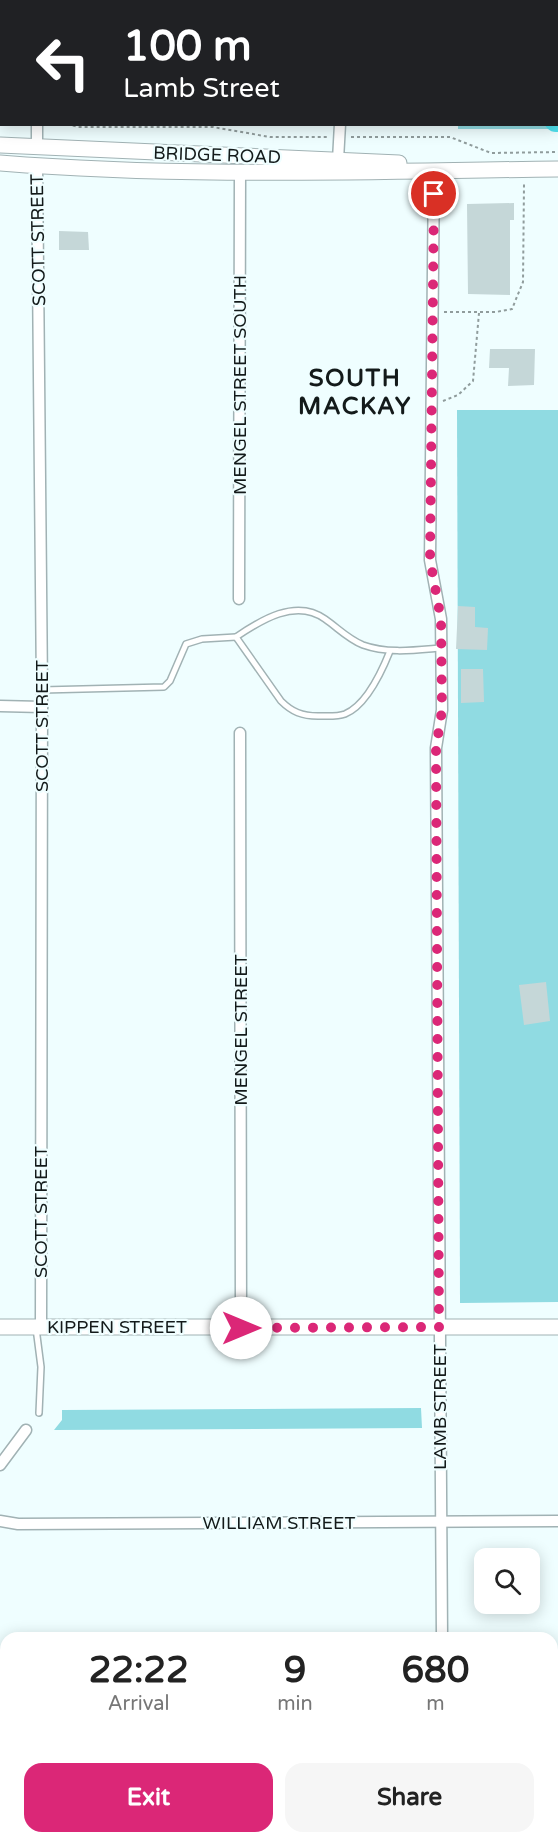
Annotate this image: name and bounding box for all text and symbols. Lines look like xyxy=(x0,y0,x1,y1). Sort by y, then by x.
text: 100 m xyxy=(123,21,252,72)
icon: left xyxy=(24,24,102,102)
text: Lamb Street xyxy=(123,72,280,105)
street label: BRIDGE ROAD xyxy=(153,142,281,168)
pin xyxy=(408,168,459,219)
street label: SCOTT STREET xyxy=(26,174,50,306)
icon: arrive xyxy=(417,177,450,210)
street label: MENGEL STREET SOUTH xyxy=(229,275,251,495)
district label: SOUTH MACKAY xyxy=(298,364,412,421)
street label: SCOTT STREET xyxy=(31,660,53,792)
street label: MENGEL STREET xyxy=(230,954,252,1106)
street label: SCOTT STREET xyxy=(30,1146,52,1278)
position arrow xyxy=(209,1296,273,1360)
street label: KIPPEN STREET xyxy=(47,1316,187,1338)
street label: LAMB STREET xyxy=(429,1344,451,1470)
street label: WILLIAM STREET xyxy=(203,1512,355,1534)
map controls xyxy=(474,1548,540,1614)
button: search xyxy=(474,1548,540,1614)
text: 22:22 xyxy=(89,1649,189,1692)
text: 9 xyxy=(284,1649,306,1692)
text: 680 xyxy=(401,1649,469,1692)
text: Arrival xyxy=(108,1692,170,1716)
text: min xyxy=(277,1692,313,1716)
text: m xyxy=(426,1692,445,1716)
button: Exit xyxy=(24,1763,273,1832)
button: Share xyxy=(285,1763,534,1832)

